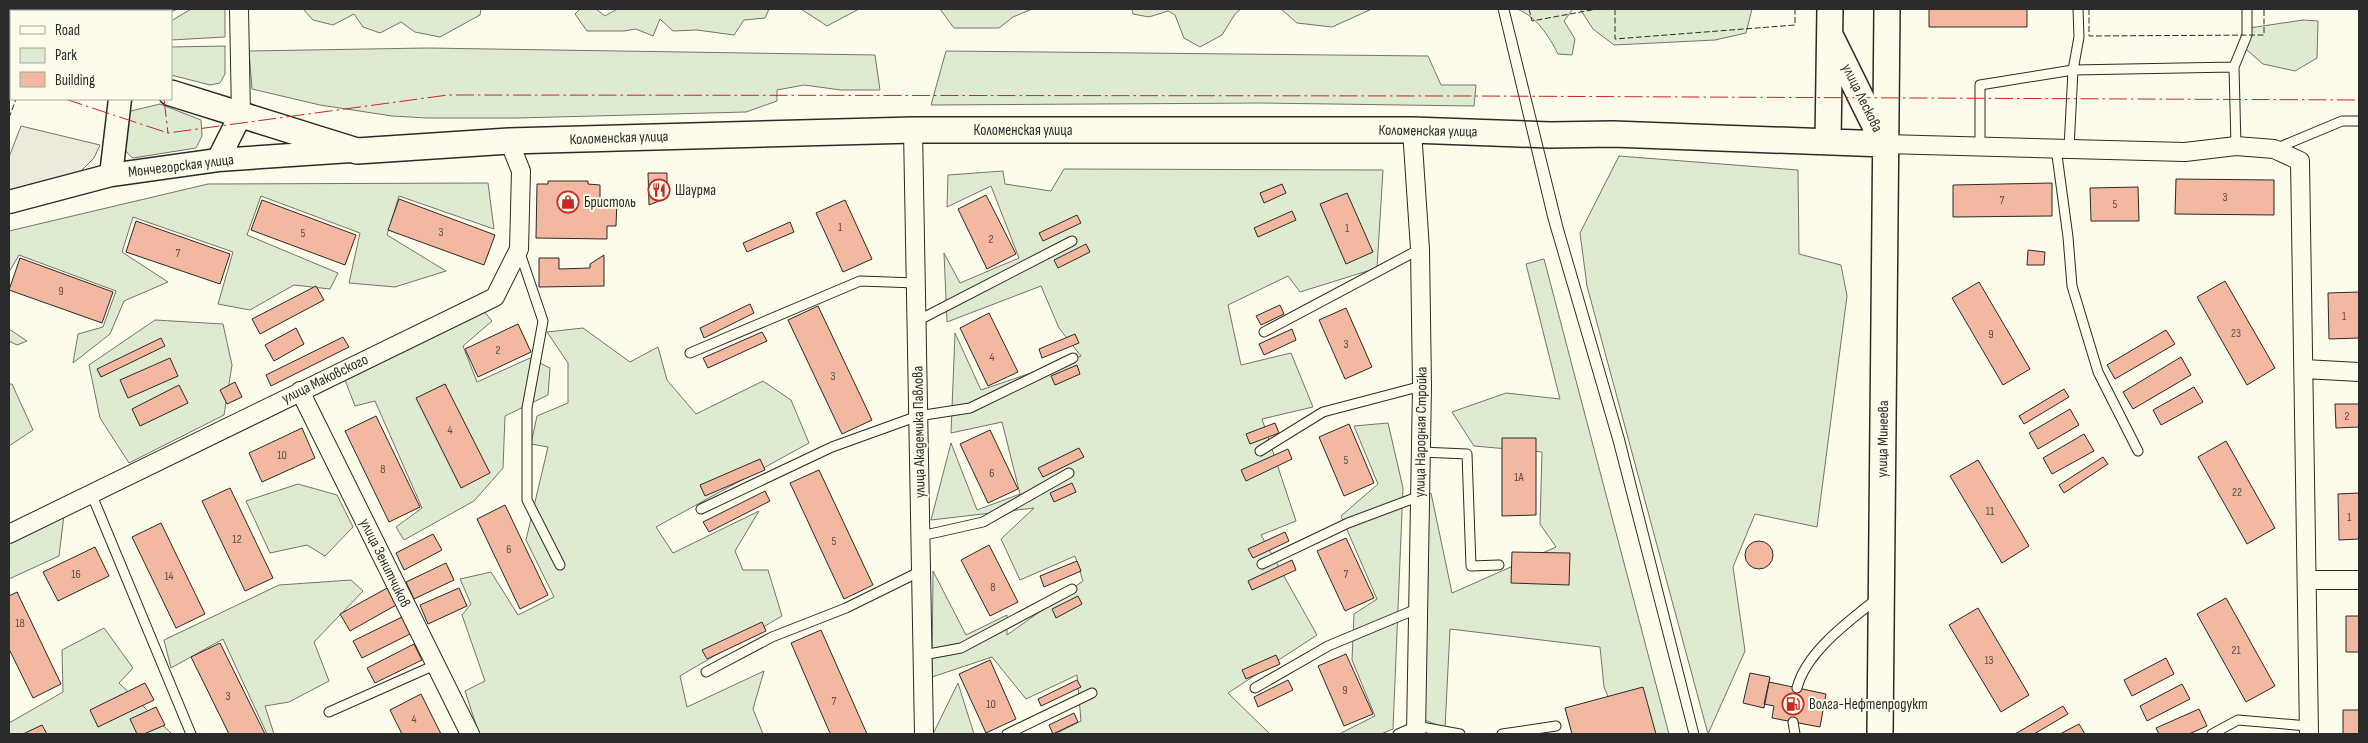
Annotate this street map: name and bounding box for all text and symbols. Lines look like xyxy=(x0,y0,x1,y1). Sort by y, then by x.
legend xyxy=(10,10,172,100)
text: Road xyxy=(55,21,80,40)
text: Park xyxy=(55,46,77,65)
street label: улица Лескова xyxy=(1837,61,1887,136)
text: Building xyxy=(55,71,95,90)
street label: Коломенская улица xyxy=(974,121,1073,140)
street label: Коломенская улица xyxy=(1378,121,1478,141)
street label: Коломенская улица xyxy=(569,127,669,149)
street label: Мончегорская улица xyxy=(127,150,235,182)
restaurant icon: Шаурма xyxy=(647,178,671,202)
place label: Шаурма xyxy=(675,181,716,200)
shop icon: Бристоль xyxy=(556,190,580,214)
house number: 3 xyxy=(2222,190,2228,205)
place label: Бристоль xyxy=(584,193,636,212)
house number: 7 xyxy=(2000,193,2005,208)
house number: 5 xyxy=(2113,197,2118,212)
house number: 1 xyxy=(838,220,843,235)
house number: 1 xyxy=(1345,221,1350,236)
house number: 3 xyxy=(438,225,444,240)
house number: 5 xyxy=(301,226,306,241)
house number: 2 xyxy=(989,232,994,247)
house number: 7 xyxy=(176,246,181,261)
house number: 9 xyxy=(58,284,64,299)
house number: 1 xyxy=(2342,309,2347,324)
house number: 23 xyxy=(2231,326,2241,341)
house number: 9 xyxy=(1988,327,1994,342)
house number: 3 xyxy=(1343,337,1349,352)
house number: 2 xyxy=(496,343,501,358)
street label: улица Маковского xyxy=(279,350,371,408)
house number: 4 xyxy=(989,350,995,365)
street label: улица Академика Павлова xyxy=(908,365,930,498)
street label: улица Народная Стройка xyxy=(1410,366,1432,498)
house number: 3 xyxy=(830,369,836,384)
street label: улица Минеева xyxy=(1873,400,1893,478)
house number: 2 xyxy=(2345,409,2350,424)
house number: 4 xyxy=(447,423,453,438)
house number: 10 xyxy=(277,448,287,463)
house number: 5 xyxy=(1344,453,1349,468)
house number: 8 xyxy=(380,462,386,477)
house number: 6 xyxy=(989,466,995,481)
house number: 1А xyxy=(1514,470,1525,485)
house number: 22 xyxy=(2232,485,2242,500)
house number: 11 xyxy=(1986,504,1995,519)
house number: 1 xyxy=(2347,510,2352,525)
street label: улица Зенитчиков xyxy=(355,515,415,611)
house number: 12 xyxy=(232,532,242,547)
house number: 5 xyxy=(832,534,837,549)
house number: 6 xyxy=(506,542,512,557)
house number: 16 xyxy=(71,567,81,582)
house number: 7 xyxy=(1344,567,1349,582)
house number: 14 xyxy=(164,569,174,584)
house number: 8 xyxy=(990,580,996,595)
house number: 18 xyxy=(15,616,25,631)
house number: 21 xyxy=(2231,643,2241,658)
house number: 13 xyxy=(1984,653,1994,668)
house number: 9 xyxy=(1342,683,1348,698)
house number: 3 xyxy=(225,689,231,704)
fuel station icon: Волга-Нефтепродукт xyxy=(1781,692,1805,716)
house number: 7 xyxy=(832,694,837,709)
place label: Волга-Нефтепродукт xyxy=(1809,695,1928,714)
house number: 10 xyxy=(986,697,996,712)
house number: 4 xyxy=(411,712,417,727)

